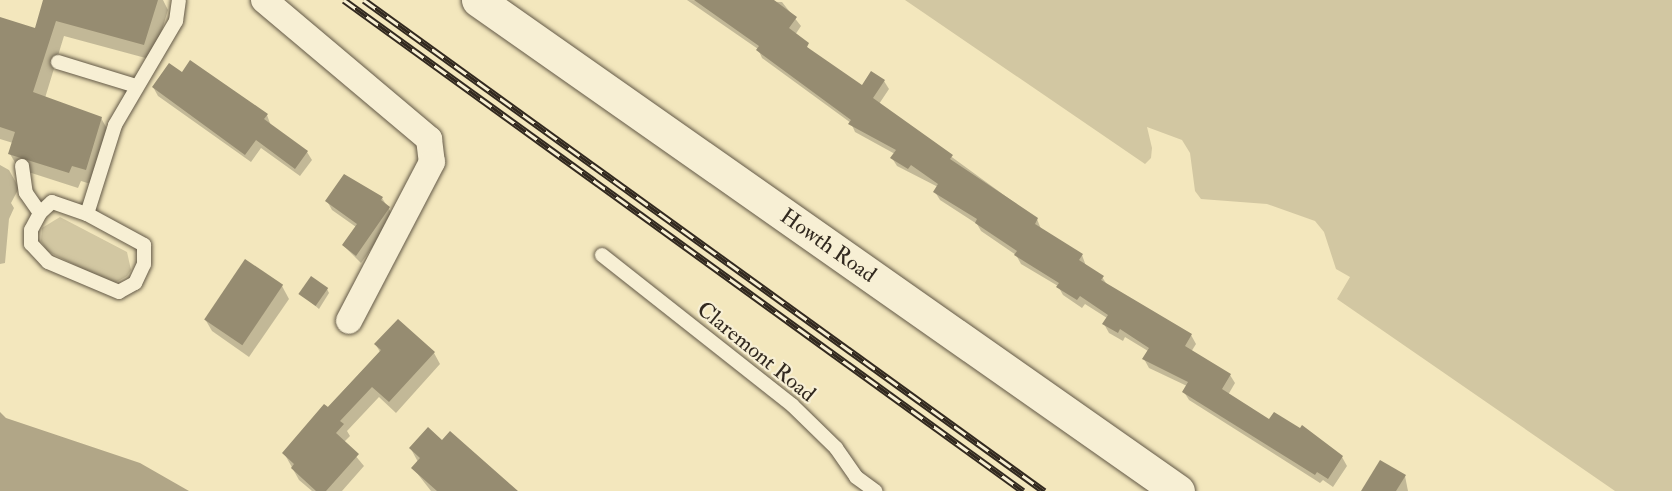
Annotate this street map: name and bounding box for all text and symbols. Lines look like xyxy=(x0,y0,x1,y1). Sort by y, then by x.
street label: Howth Road xyxy=(775,203,881,289)
street label: Claremont Road xyxy=(691,296,821,408)

